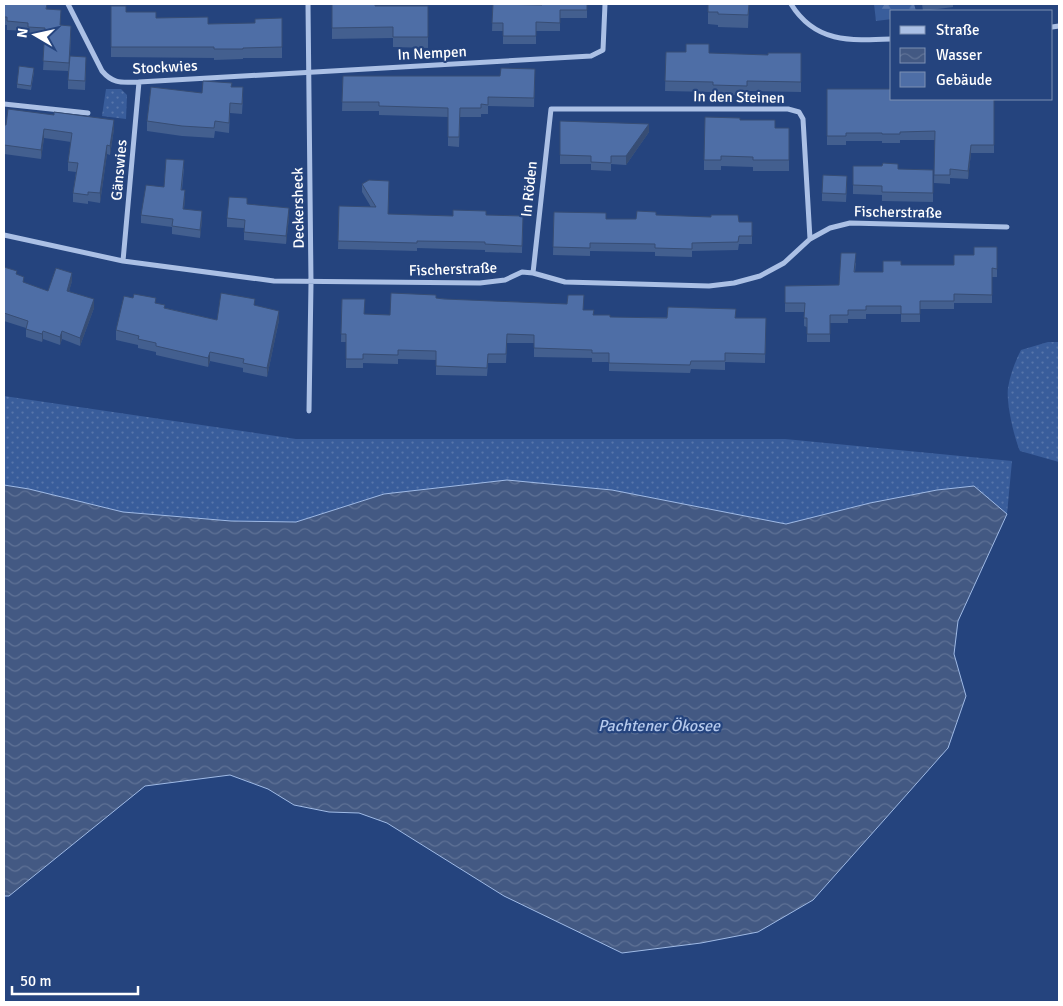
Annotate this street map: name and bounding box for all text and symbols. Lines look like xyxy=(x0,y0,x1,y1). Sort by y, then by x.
north arrow xyxy=(10,10,60,60)
legend xyxy=(890,10,1053,100)
text: Straße xyxy=(936,21,980,39)
text: N xyxy=(13,27,32,39)
street label: In Nempen xyxy=(397,42,467,64)
text: Wasser xyxy=(936,46,982,64)
street label: Stockwies xyxy=(132,56,198,78)
text: Gebäude xyxy=(936,71,992,89)
street label: In den Steinen xyxy=(693,87,785,107)
street label: Gänswies xyxy=(107,138,131,201)
street label: In Röden xyxy=(517,160,541,218)
street label: Deckersheck xyxy=(288,167,308,249)
street label: Fischerstraße xyxy=(854,202,942,222)
street label: Fischerstraße xyxy=(408,258,498,280)
water label: Pachtener Ökosee xyxy=(598,716,721,736)
scale bar xyxy=(12,964,139,996)
text: 50 m xyxy=(20,972,51,990)

